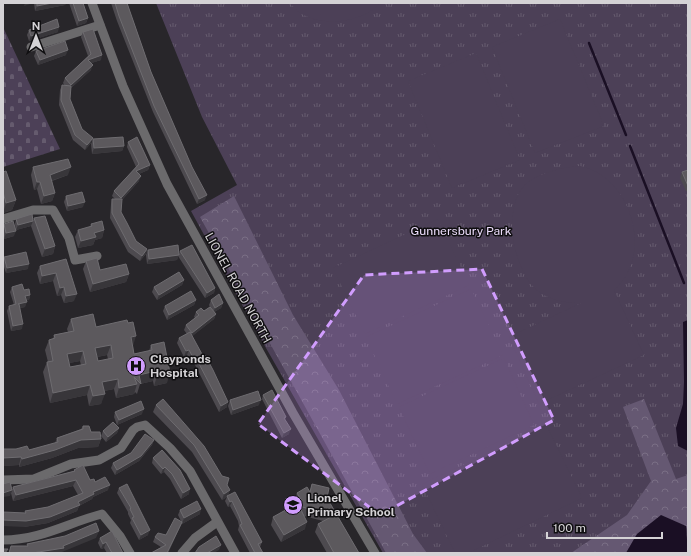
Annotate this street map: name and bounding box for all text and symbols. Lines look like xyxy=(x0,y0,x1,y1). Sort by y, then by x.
north arrow xyxy=(16,16,56,56)
text: N xyxy=(32,20,40,32)
park label: Gunnersbury Park xyxy=(410,224,512,238)
street label: LIONEL ROAD NORTH xyxy=(202,230,274,346)
place label: Clayponds Hospital xyxy=(150,352,211,380)
hospital icon: Clayponds Hospital xyxy=(125,355,147,377)
place label: Lionel Primary School xyxy=(307,491,395,519)
school or university icon: Lionel Primary School xyxy=(282,494,304,516)
scale bar xyxy=(547,514,662,540)
text: 100 m xyxy=(553,521,586,535)

